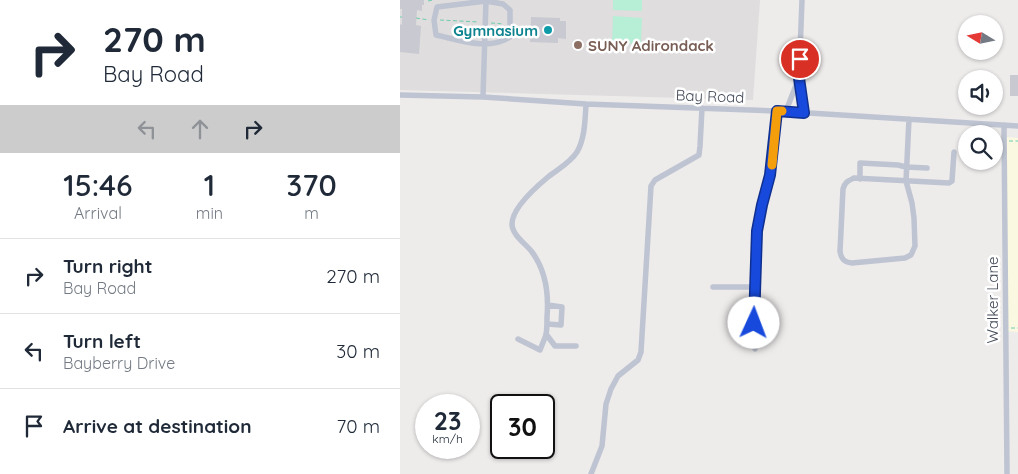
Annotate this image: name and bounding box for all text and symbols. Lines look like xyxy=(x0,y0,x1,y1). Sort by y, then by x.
north arrow xyxy=(958,15,1002,60)
map controls xyxy=(958,15,1003,170)
text: 270 m xyxy=(103,17,206,61)
icon: right xyxy=(20,20,85,85)
place label: Gymnasium xyxy=(453,21,538,40)
marker: Gymnasium xyxy=(542,24,554,36)
place label: SUNY Adirondack xyxy=(588,36,714,55)
pin xyxy=(779,38,821,80)
marker: SUNY Adirondack xyxy=(572,39,584,51)
icon: arrive xyxy=(786,45,814,73)
text: Bay Road xyxy=(103,60,204,88)
button: sound xyxy=(958,70,1003,115)
street label: Bay Road xyxy=(675,85,745,107)
icon: left xyxy=(133,115,161,143)
icon: ahead xyxy=(186,115,214,143)
icon: right xyxy=(239,115,267,143)
button: search xyxy=(958,125,1003,170)
text: 15:46 xyxy=(63,166,133,204)
text: 1 xyxy=(204,166,215,204)
text: 370 xyxy=(286,166,337,204)
text: Arrival xyxy=(74,203,122,223)
text: min xyxy=(196,203,223,223)
text: m xyxy=(304,203,319,223)
text: Turn right xyxy=(63,254,152,278)
street label: Walker Lane xyxy=(983,256,1002,344)
icon: right xyxy=(20,262,48,290)
text: 270 m xyxy=(326,264,380,288)
text: Bay Road xyxy=(63,278,136,298)
position arrow xyxy=(727,296,779,348)
text: Turn left xyxy=(63,329,141,353)
icon: left xyxy=(20,337,48,365)
text: 30 m xyxy=(336,339,380,363)
text: Bayberry Drive xyxy=(63,353,175,373)
speed limit sign: 30 xyxy=(490,394,555,459)
text: 23 xyxy=(434,405,461,436)
icon: arrive xyxy=(20,412,48,440)
text: Arrive at destination xyxy=(63,414,252,438)
text: 70 m xyxy=(336,414,380,438)
text: km/h xyxy=(432,431,463,446)

